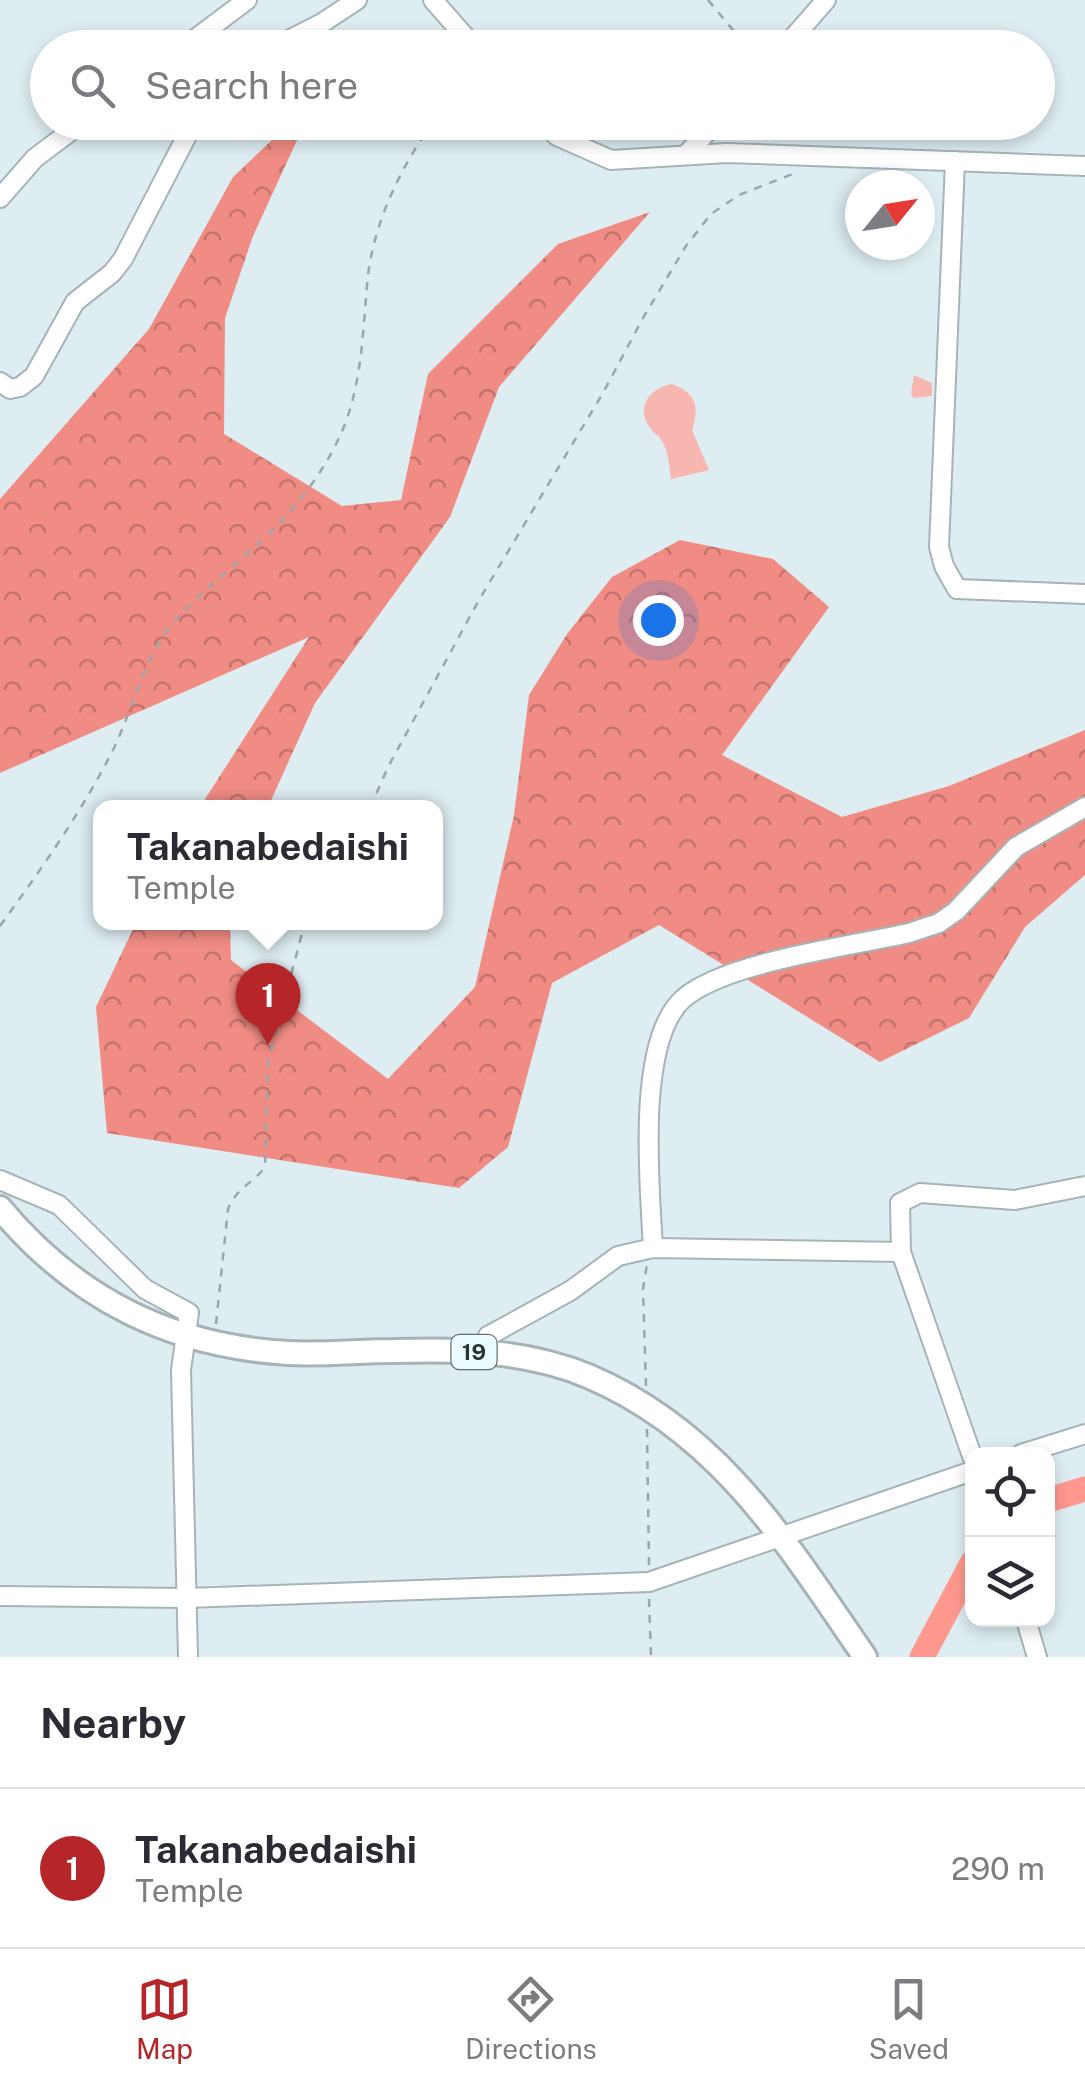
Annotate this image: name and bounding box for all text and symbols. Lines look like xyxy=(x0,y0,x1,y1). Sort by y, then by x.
search box xyxy=(30,30,1055,140)
icon: search xyxy=(65,58,120,113)
text: Search here xyxy=(145,63,358,108)
north arrow xyxy=(845,170,935,260)
your location xyxy=(633,595,684,646)
popup xyxy=(93,800,443,930)
text: Takanabedaishi xyxy=(127,824,409,869)
text: Temple xyxy=(127,869,236,906)
pin: 1 xyxy=(236,962,300,1045)
road number: 19 xyxy=(452,1335,496,1369)
map controls xyxy=(965,1447,1055,1627)
button: locate xyxy=(965,1447,1055,1537)
button: layers xyxy=(965,1537,1055,1627)
text: Nearby xyxy=(40,1698,186,1747)
text: Takanabedaishi xyxy=(135,1827,417,1872)
text: 1 xyxy=(66,1850,79,1887)
text: 290 m xyxy=(951,1850,1045,1887)
text: Temple xyxy=(135,1872,244,1909)
tab: Map xyxy=(136,1972,193,2065)
tab: Directions xyxy=(465,1972,597,2065)
tab: Saved xyxy=(869,1972,949,2065)

